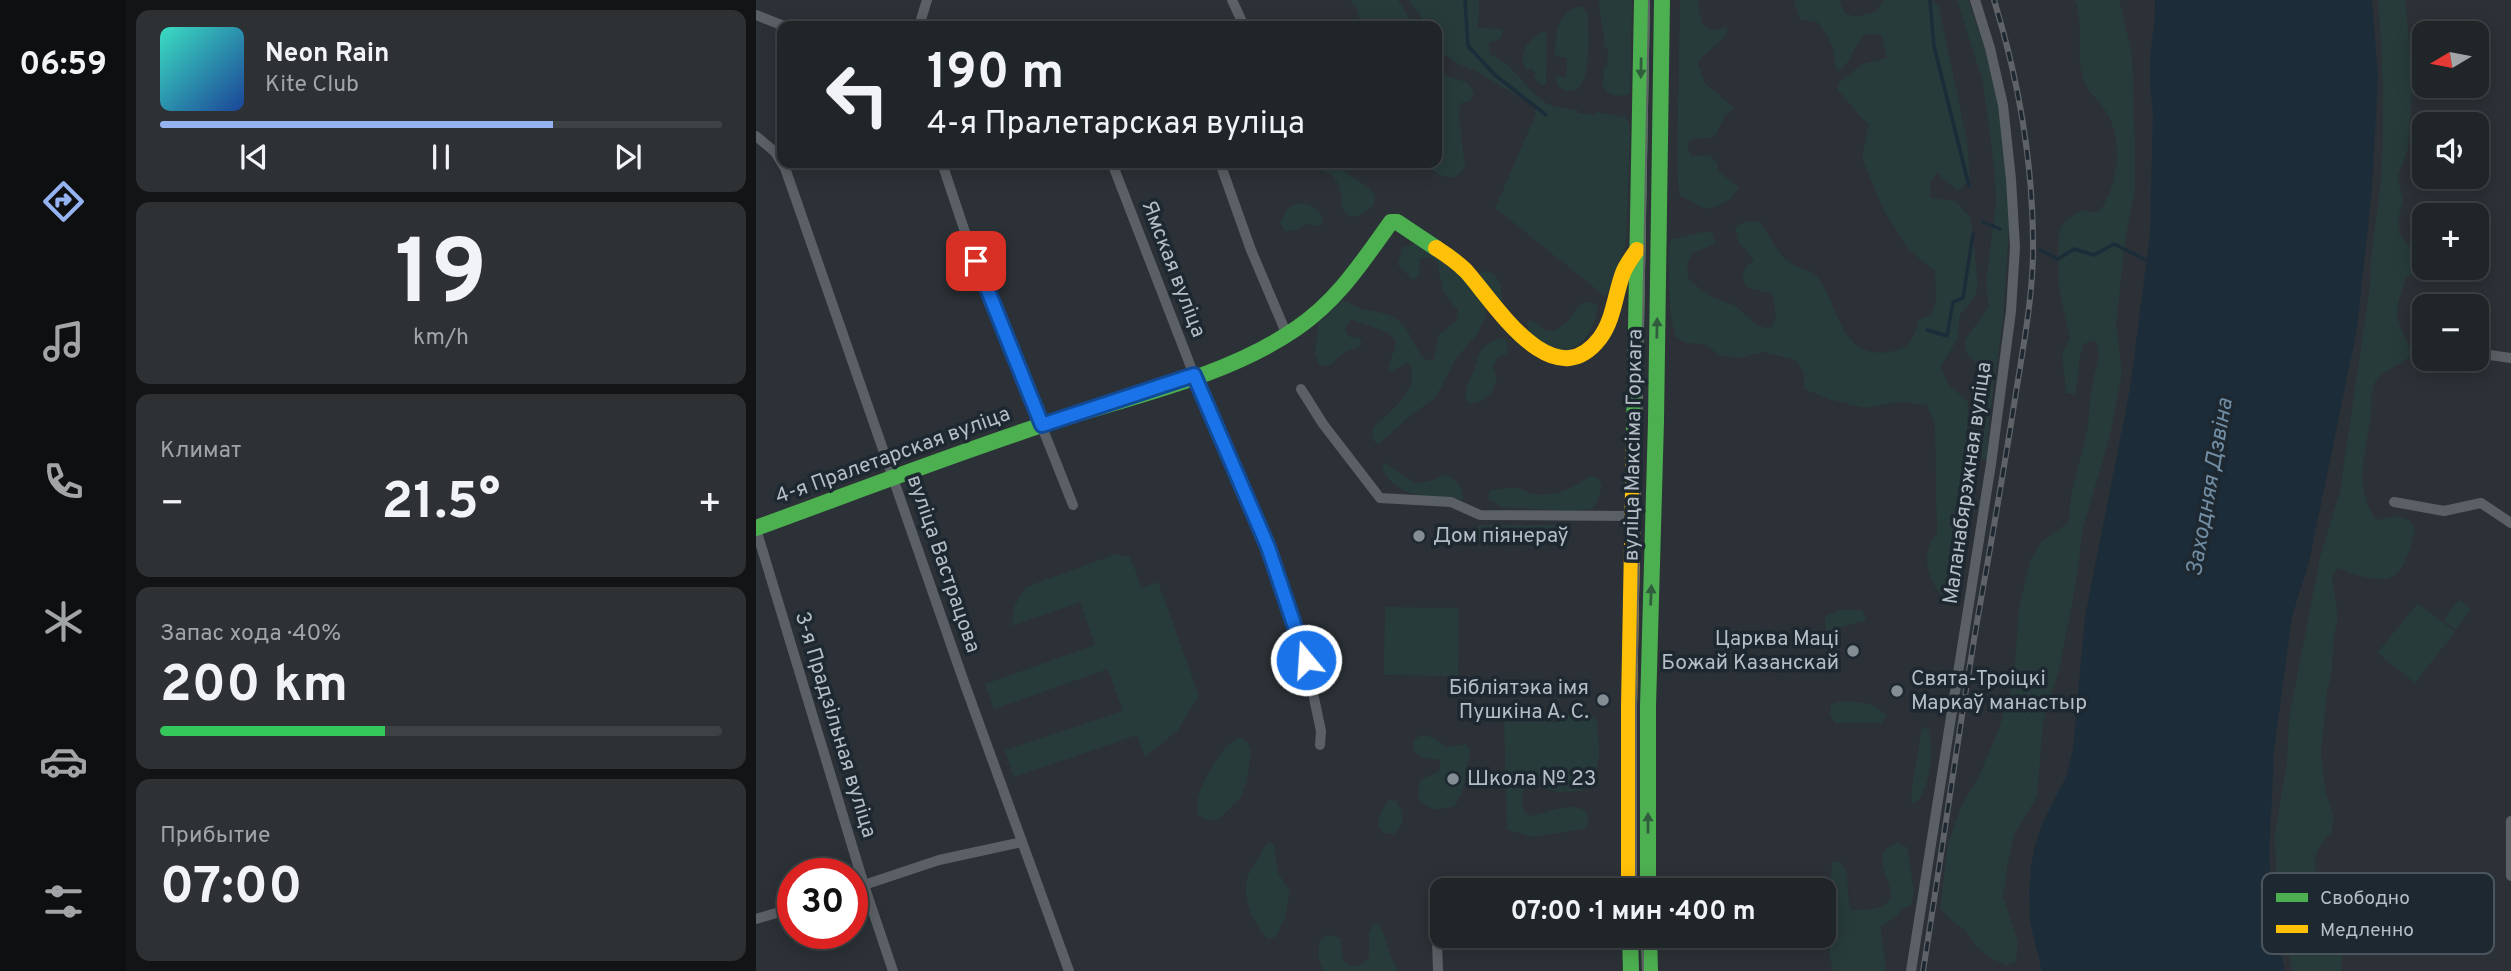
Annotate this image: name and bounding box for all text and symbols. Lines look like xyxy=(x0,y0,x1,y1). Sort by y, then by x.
north arrow xyxy=(2412,21,2488,98)
map controls xyxy=(2412,21,2489,371)
text: Neon Rain xyxy=(265,38,390,71)
text: 190 m xyxy=(927,44,1064,106)
text: 06:59 xyxy=(19,46,107,86)
icon: left xyxy=(812,49,903,140)
one-way arrow xyxy=(1635,57,1646,79)
text: Kite Club xyxy=(265,71,359,100)
text: 4-я Пралетарская вуліца xyxy=(927,105,1305,145)
button: sound xyxy=(2412,112,2489,189)
icon: previous xyxy=(235,138,273,176)
icon: pause xyxy=(422,138,460,176)
icon: next xyxy=(609,138,647,176)
icon: directions xyxy=(39,177,88,226)
street label: Ямская вуліца xyxy=(1134,197,1212,341)
button: + xyxy=(2412,203,2489,280)
text: 19 xyxy=(395,221,487,336)
pin xyxy=(946,231,1006,291)
icon: arrive xyxy=(957,242,995,280)
button: − xyxy=(2412,294,2489,371)
icon: music xyxy=(39,317,88,366)
one-way arrow xyxy=(1652,317,1663,339)
text: km/h xyxy=(413,324,469,353)
street label: вуліца Максіма Горкага xyxy=(1618,329,1650,561)
street label: Маланабярэжная вуліца xyxy=(1938,360,1998,606)
water label: Заходняя Дзвіна xyxy=(2181,396,2241,578)
street label: 4-я Пралетарская вуліца xyxy=(772,401,1014,511)
text: Климат xyxy=(160,437,241,466)
icon: phone xyxy=(39,457,88,506)
text: 21.5° xyxy=(382,471,500,537)
street label: вуліца Вастрацова xyxy=(900,471,986,657)
text: − xyxy=(160,481,185,530)
text: + xyxy=(697,481,722,530)
place label: Дом піянераў xyxy=(1433,523,1569,550)
marker: Дом піянераў xyxy=(1411,528,1427,544)
one-way arrow xyxy=(1645,584,1657,606)
icon: climate xyxy=(39,597,88,646)
street label: 3-я Прадзільная вуліца xyxy=(788,609,882,841)
text: Запас хода · 40% xyxy=(160,620,341,649)
position arrow xyxy=(1269,623,1343,697)
place label: Царква Маці Божай Казанскай xyxy=(1661,626,1839,677)
marker: Царква Маці Божай Казанскай xyxy=(1845,643,1861,659)
text: 200 km xyxy=(160,654,348,720)
place label: Свята-Троіцкі Маркаў манастыр xyxy=(1911,666,2087,717)
place label: Бібліятэка імя Пушкіна А. С. xyxy=(1449,675,1589,726)
marker: Свята-Троіцкі Маркаў манастыр xyxy=(1889,683,1905,699)
marker: Бібліятэка імя Пушкіна А. С. xyxy=(1595,692,1611,708)
icon: car xyxy=(39,737,88,786)
place label: Школа № 23 xyxy=(1467,766,1596,793)
marker: Школа № 23 xyxy=(1445,771,1461,787)
one-way arrow xyxy=(1642,811,1654,833)
text: Прибытие xyxy=(160,822,270,851)
text: 07:00 xyxy=(160,856,302,922)
speed limit sign: 30 xyxy=(777,858,868,949)
legend xyxy=(2262,873,2494,954)
icon: filters xyxy=(39,877,88,926)
text: Свободно xyxy=(2320,887,2410,911)
text: 07:00 · 1 мин · 400 m xyxy=(1510,896,1756,929)
text: Медленно xyxy=(2320,919,2414,943)

